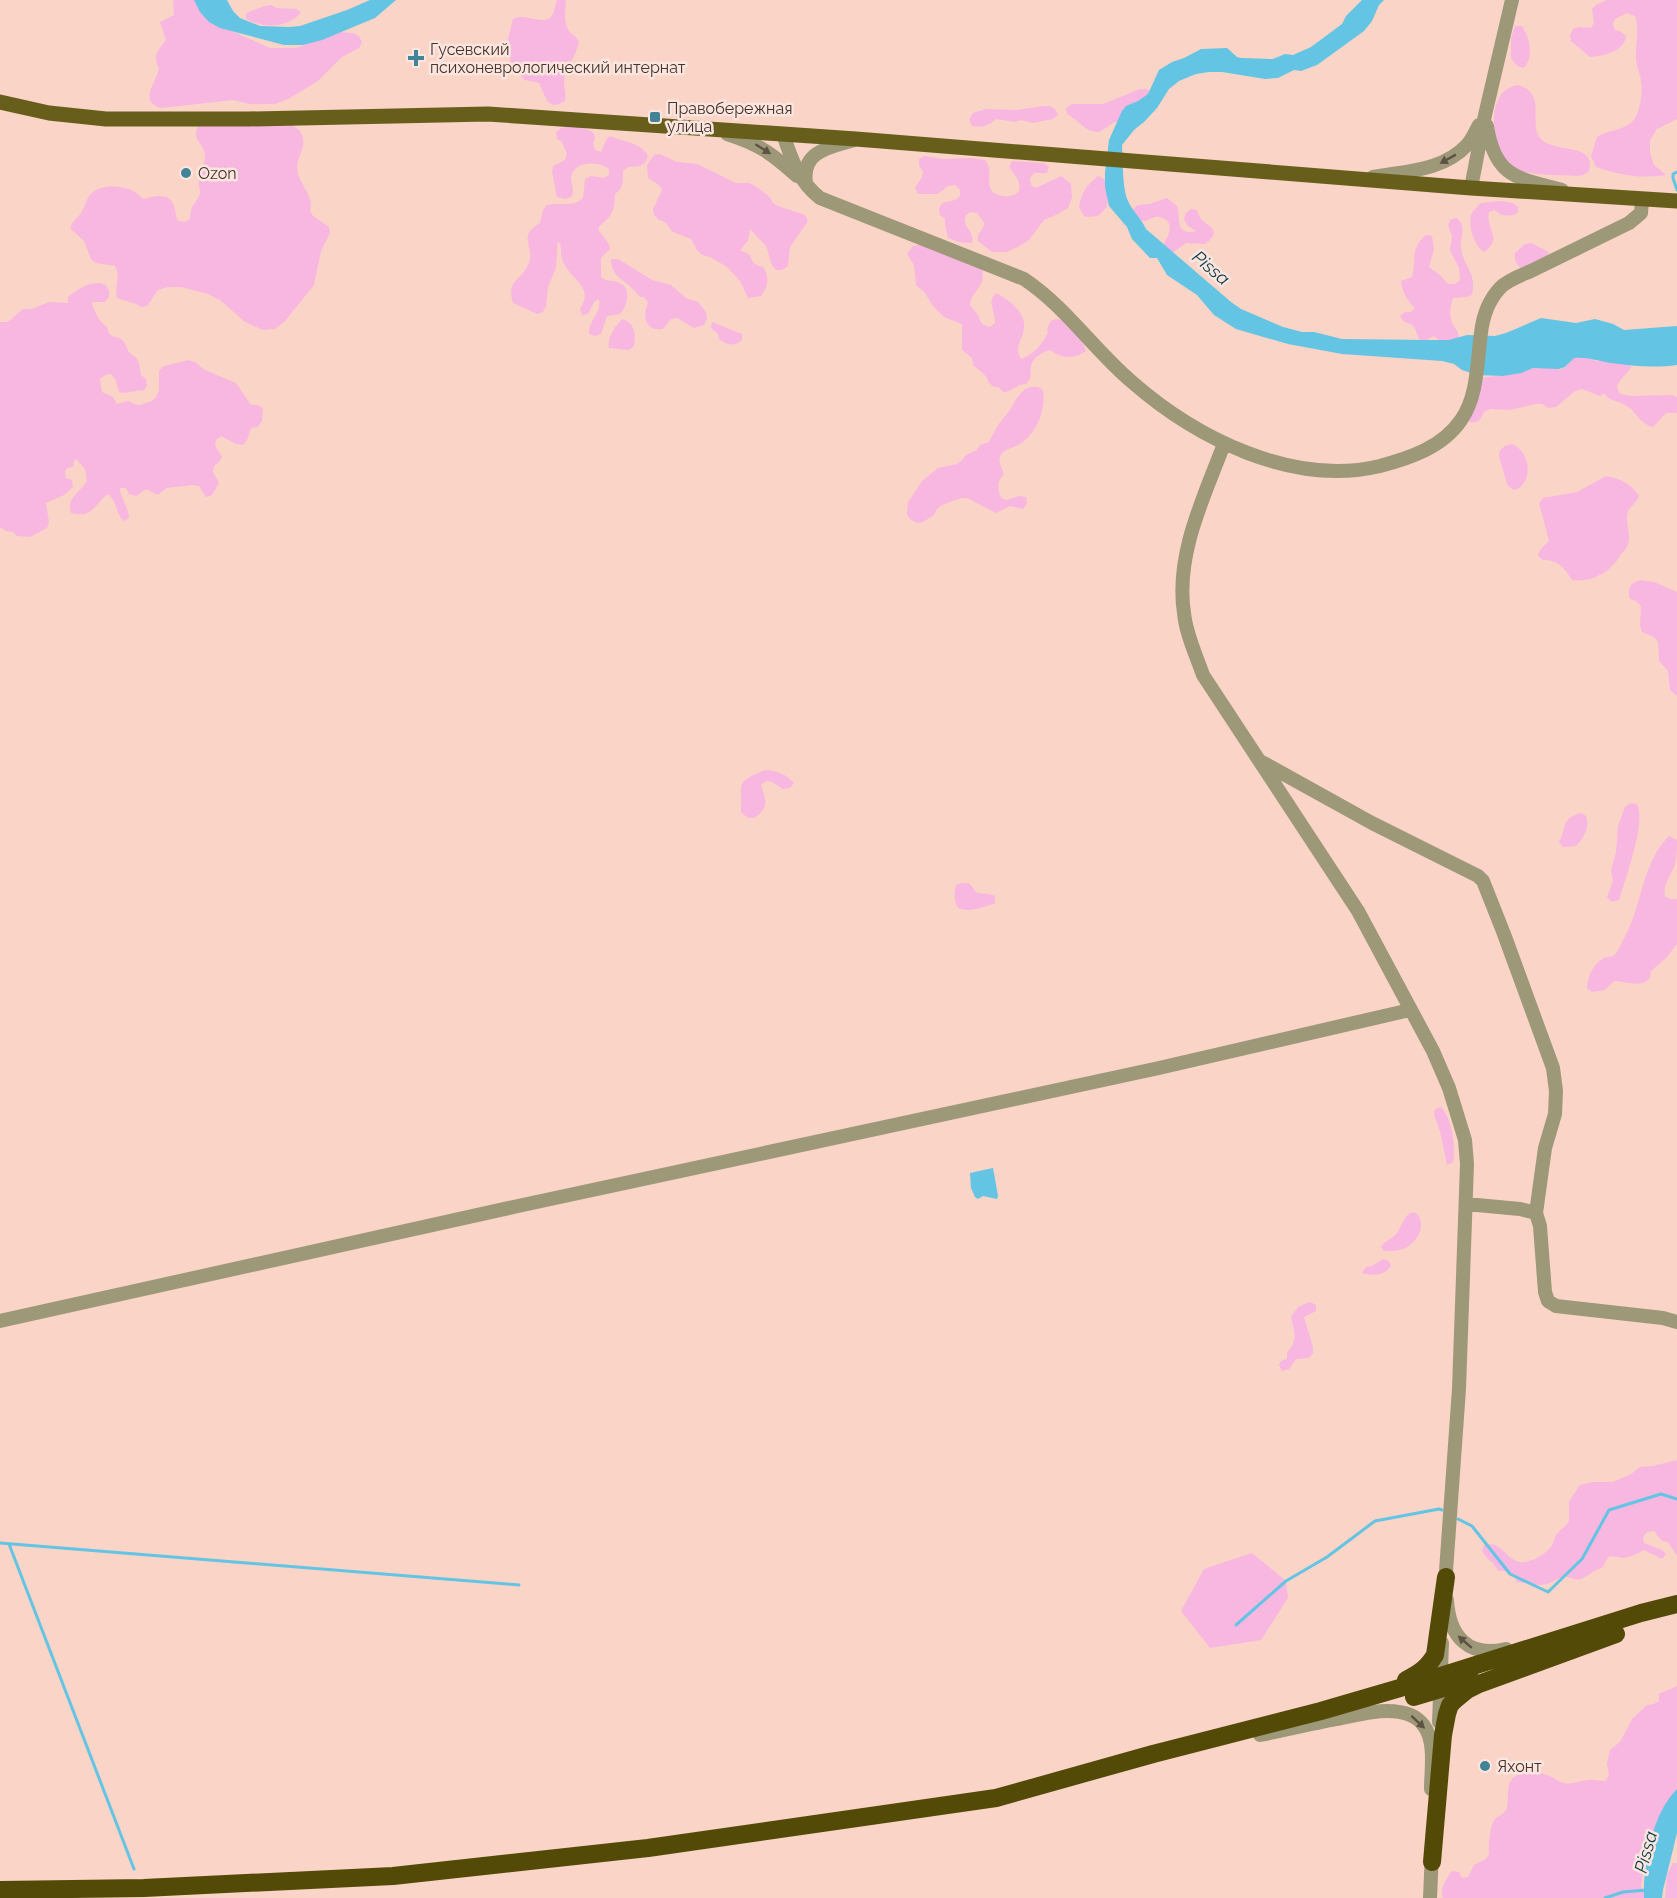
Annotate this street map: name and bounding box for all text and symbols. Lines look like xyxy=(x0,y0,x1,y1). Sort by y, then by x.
place label: Гусевский психоневрологический интернат xyxy=(430,40,686,77)
marker: Гусевский психоневрологический интернат xyxy=(407,49,425,67)
place label: Правобережная улица xyxy=(667,99,792,136)
marker: Правобережная улица xyxy=(648,110,662,124)
one-way arrow xyxy=(755,143,771,154)
one-way arrow xyxy=(1439,154,1456,164)
place label: Ozon xyxy=(198,164,237,183)
marker: Ozon xyxy=(179,166,193,180)
water label: Pissa xyxy=(1188,246,1234,289)
one-way arrow xyxy=(1457,1635,1473,1648)
one-way arrow xyxy=(1411,1715,1426,1729)
place label: Яхонт xyxy=(1497,1757,1542,1776)
marker: Яхонт xyxy=(1478,1759,1492,1773)
water label: Pissa xyxy=(1630,1829,1661,1875)

